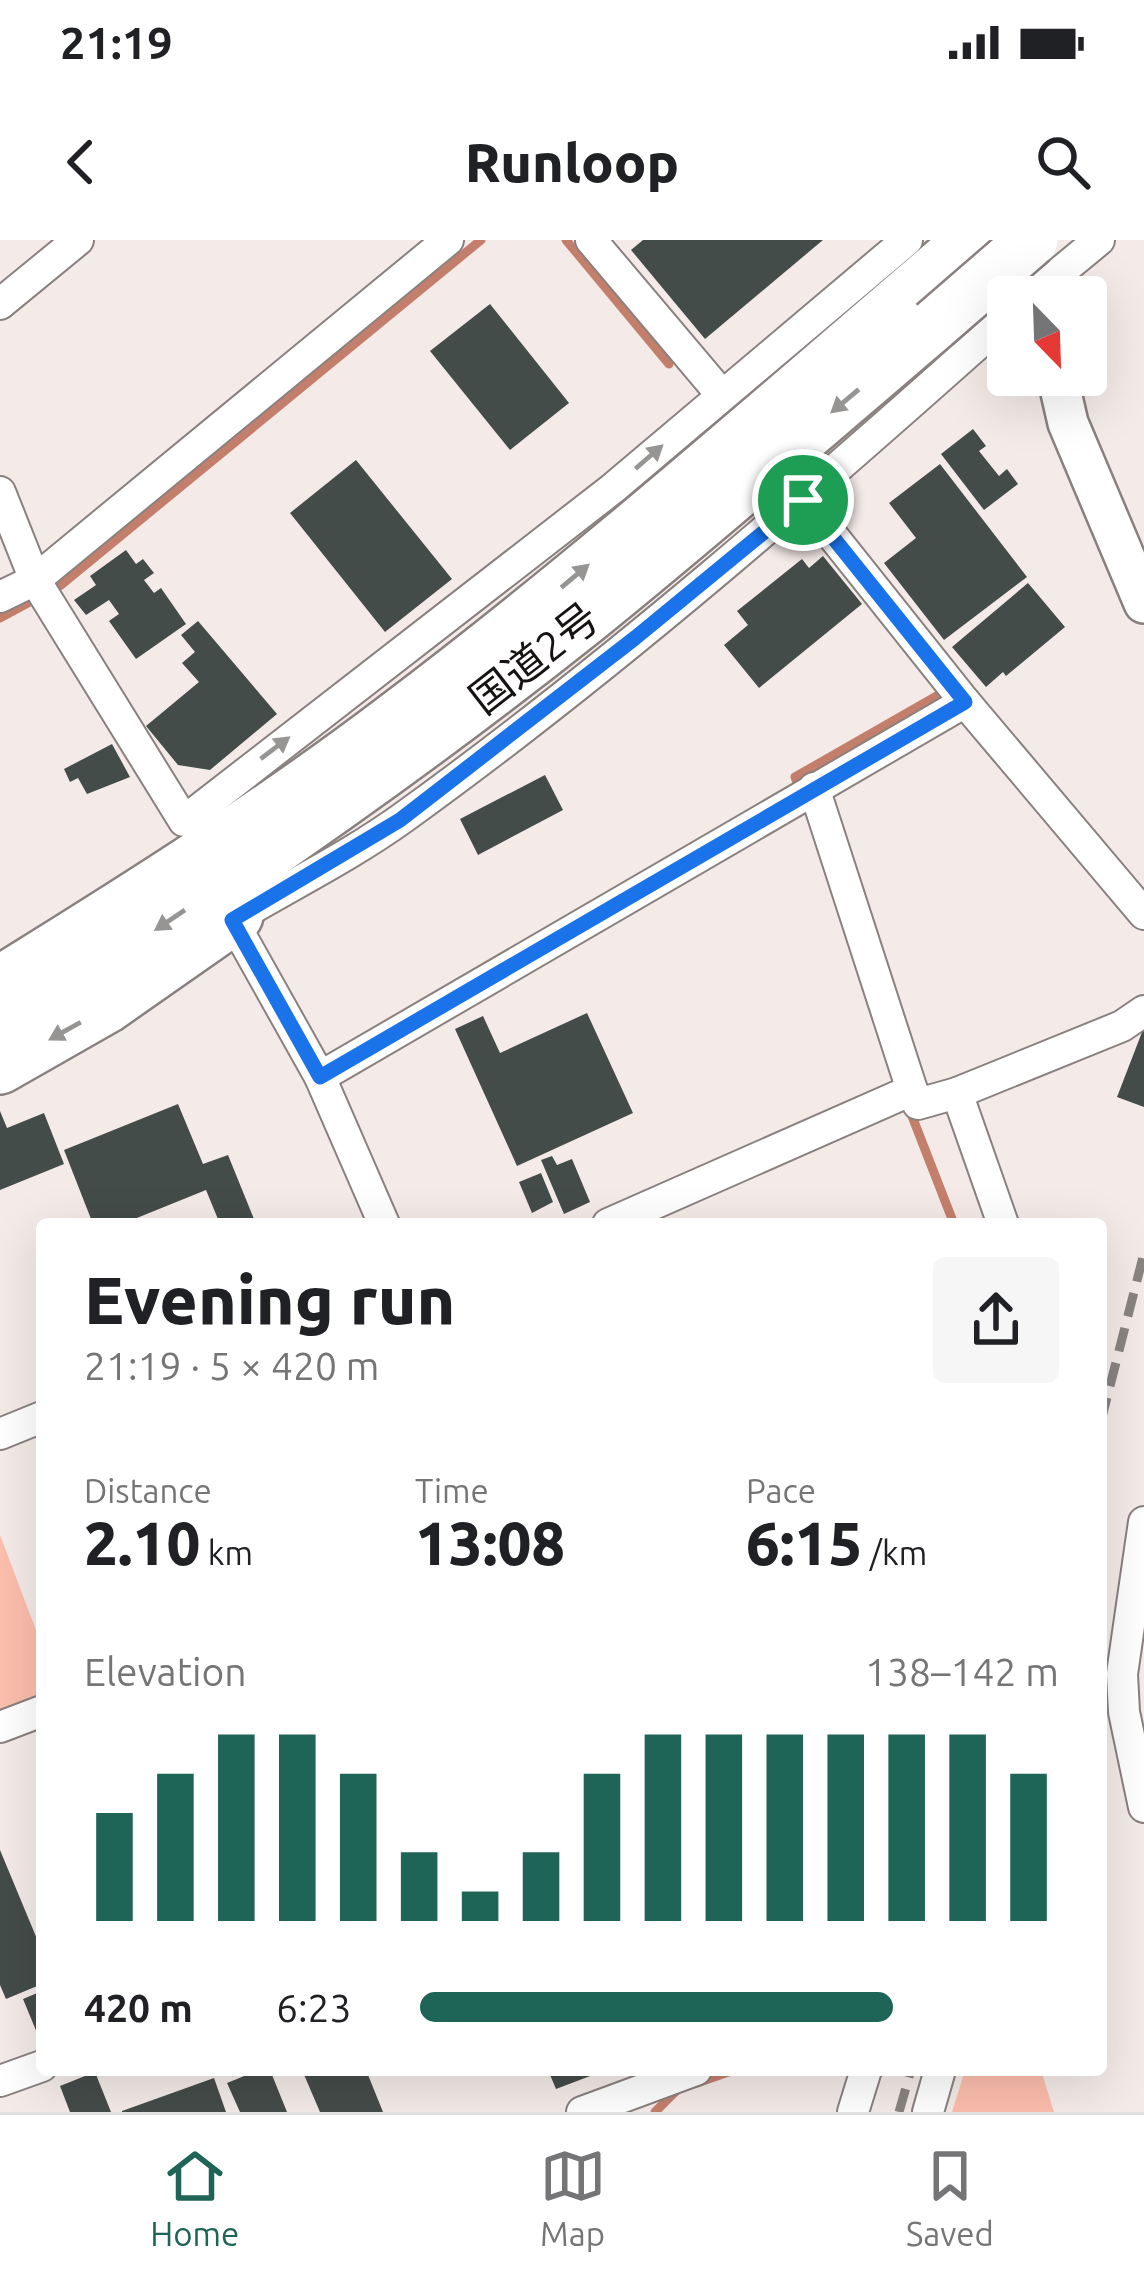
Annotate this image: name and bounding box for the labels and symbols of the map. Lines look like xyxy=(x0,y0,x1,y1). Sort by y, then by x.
north arrow xyxy=(987,276,1107,396)
one-way arrow xyxy=(830,387,860,413)
one-way arrow xyxy=(633,444,663,470)
pin xyxy=(752,449,854,551)
one-way arrow xyxy=(560,563,590,589)
street label: 国道2号 xyxy=(460,593,607,722)
one-way arrow xyxy=(259,736,290,761)
one-way arrow xyxy=(154,908,187,931)
one-way arrow xyxy=(48,1020,81,1041)

